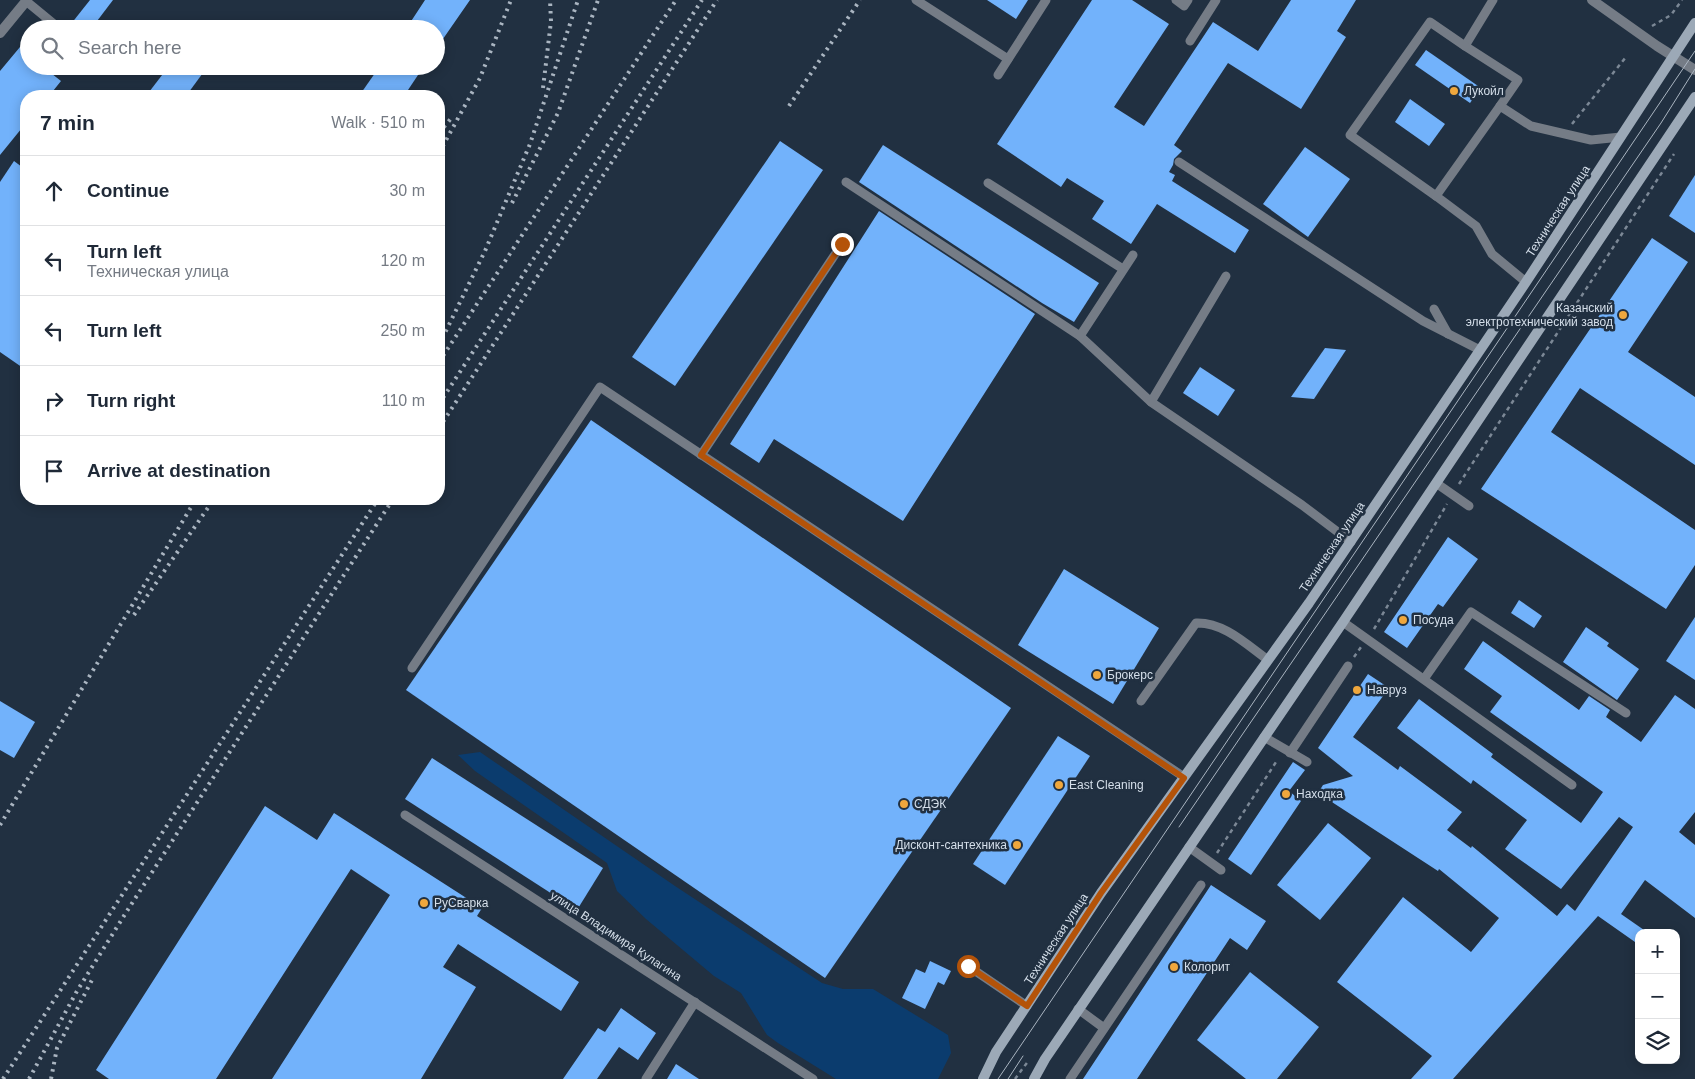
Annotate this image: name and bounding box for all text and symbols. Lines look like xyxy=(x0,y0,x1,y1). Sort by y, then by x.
search box xyxy=(20,20,445,75)
icon: search xyxy=(38,34,66,62)
text: Search here xyxy=(78,37,182,58)
place label: Лукойл xyxy=(1464,84,1504,98)
marker: Лукойл xyxy=(1448,85,1460,97)
text: 7 min xyxy=(40,111,95,134)
text: Walk · 510 m xyxy=(331,114,425,131)
street label: Техническая улица xyxy=(1523,162,1593,259)
icon: ahead xyxy=(40,177,68,205)
text: Continue xyxy=(87,180,169,201)
text: 30 m xyxy=(389,182,425,199)
route end xyxy=(831,233,854,256)
text: Turn left xyxy=(87,241,162,262)
icon: left xyxy=(40,247,68,275)
text: 120 m xyxy=(381,252,425,269)
text: Техническая улица xyxy=(87,263,229,280)
place label: Казанский электротехнический завод xyxy=(1466,301,1613,329)
marker: Казанский электротехнический завод xyxy=(1617,309,1629,321)
icon: left xyxy=(40,317,68,345)
text: Turn left xyxy=(87,320,162,341)
text: 250 m xyxy=(381,322,425,339)
icon: right xyxy=(40,387,68,415)
text: Turn right xyxy=(87,390,175,411)
text: 110 m xyxy=(382,392,425,409)
icon: arrive xyxy=(40,457,68,485)
text: Arrive at destination xyxy=(87,460,271,481)
street label: Техническая улица xyxy=(1296,499,1368,595)
place label: Посуда xyxy=(1413,613,1454,627)
marker: Посуда xyxy=(1397,614,1409,626)
place label: Брокерс xyxy=(1107,668,1153,682)
marker: Брокерс xyxy=(1091,669,1103,681)
place label: Навруз xyxy=(1367,683,1407,697)
marker: Навруз xyxy=(1351,684,1363,696)
place label: East Cleaning xyxy=(1069,778,1144,792)
marker: East Cleaning xyxy=(1053,779,1065,791)
place label: Находка xyxy=(1296,787,1343,801)
marker: Находка xyxy=(1280,788,1292,800)
place label: СДЭК xyxy=(914,797,946,811)
marker: СДЭК xyxy=(898,798,910,810)
place label: Дисконт-сантехника xyxy=(895,838,1007,852)
marker: Дисконт-сантехника xyxy=(1011,839,1023,851)
street label: улица Владимира Кулагина xyxy=(548,888,685,984)
street label: Техническая улица xyxy=(1021,890,1091,987)
place label: РуСварка xyxy=(434,896,489,910)
marker: РуСварка xyxy=(418,897,430,909)
map controls xyxy=(1635,929,1680,1064)
button: + xyxy=(1635,929,1680,974)
route start xyxy=(957,955,980,978)
place label: Колорит xyxy=(1184,960,1231,974)
marker: Колорит xyxy=(1168,961,1180,973)
button: − xyxy=(1635,974,1680,1019)
button: layers xyxy=(1635,1019,1680,1064)

